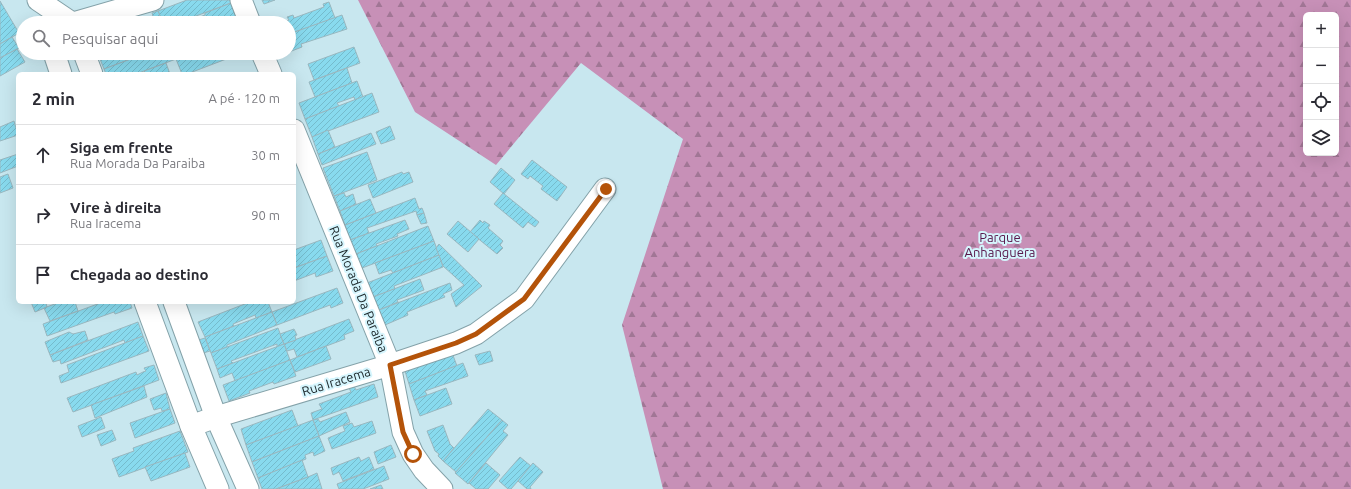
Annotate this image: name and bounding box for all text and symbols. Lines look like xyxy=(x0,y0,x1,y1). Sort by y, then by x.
map controls xyxy=(1303,12,1339,156)
button: + xyxy=(1303,12,1339,48)
search box xyxy=(16,16,296,60)
icon: search xyxy=(30,27,52,49)
text: Pesquisar aqui xyxy=(62,30,158,47)
button: − xyxy=(1303,48,1339,84)
button: locate xyxy=(1303,84,1339,120)
text: 2 min xyxy=(32,89,75,108)
text: A pé · 120 m xyxy=(208,91,280,105)
button: layers xyxy=(1303,120,1339,156)
text: Siga em frente xyxy=(70,139,173,156)
icon: ahead xyxy=(32,144,54,166)
text: 30 m xyxy=(251,148,280,162)
text: Rua Morada Da Paraiba xyxy=(70,156,205,170)
route end xyxy=(597,180,615,198)
text: Vire à direita xyxy=(70,199,162,216)
icon: right xyxy=(32,204,54,226)
text: 90 m xyxy=(251,208,280,222)
text: Rua Iracema xyxy=(70,216,141,230)
street label: Rua Morada Da Paraiba xyxy=(327,224,391,354)
park label: Parque Anhanguera xyxy=(964,230,1036,259)
icon: arrive xyxy=(32,264,54,286)
text: Chegada ao destino xyxy=(70,266,209,283)
street label: Rua Iracema xyxy=(300,364,372,398)
route start xyxy=(404,445,422,463)

